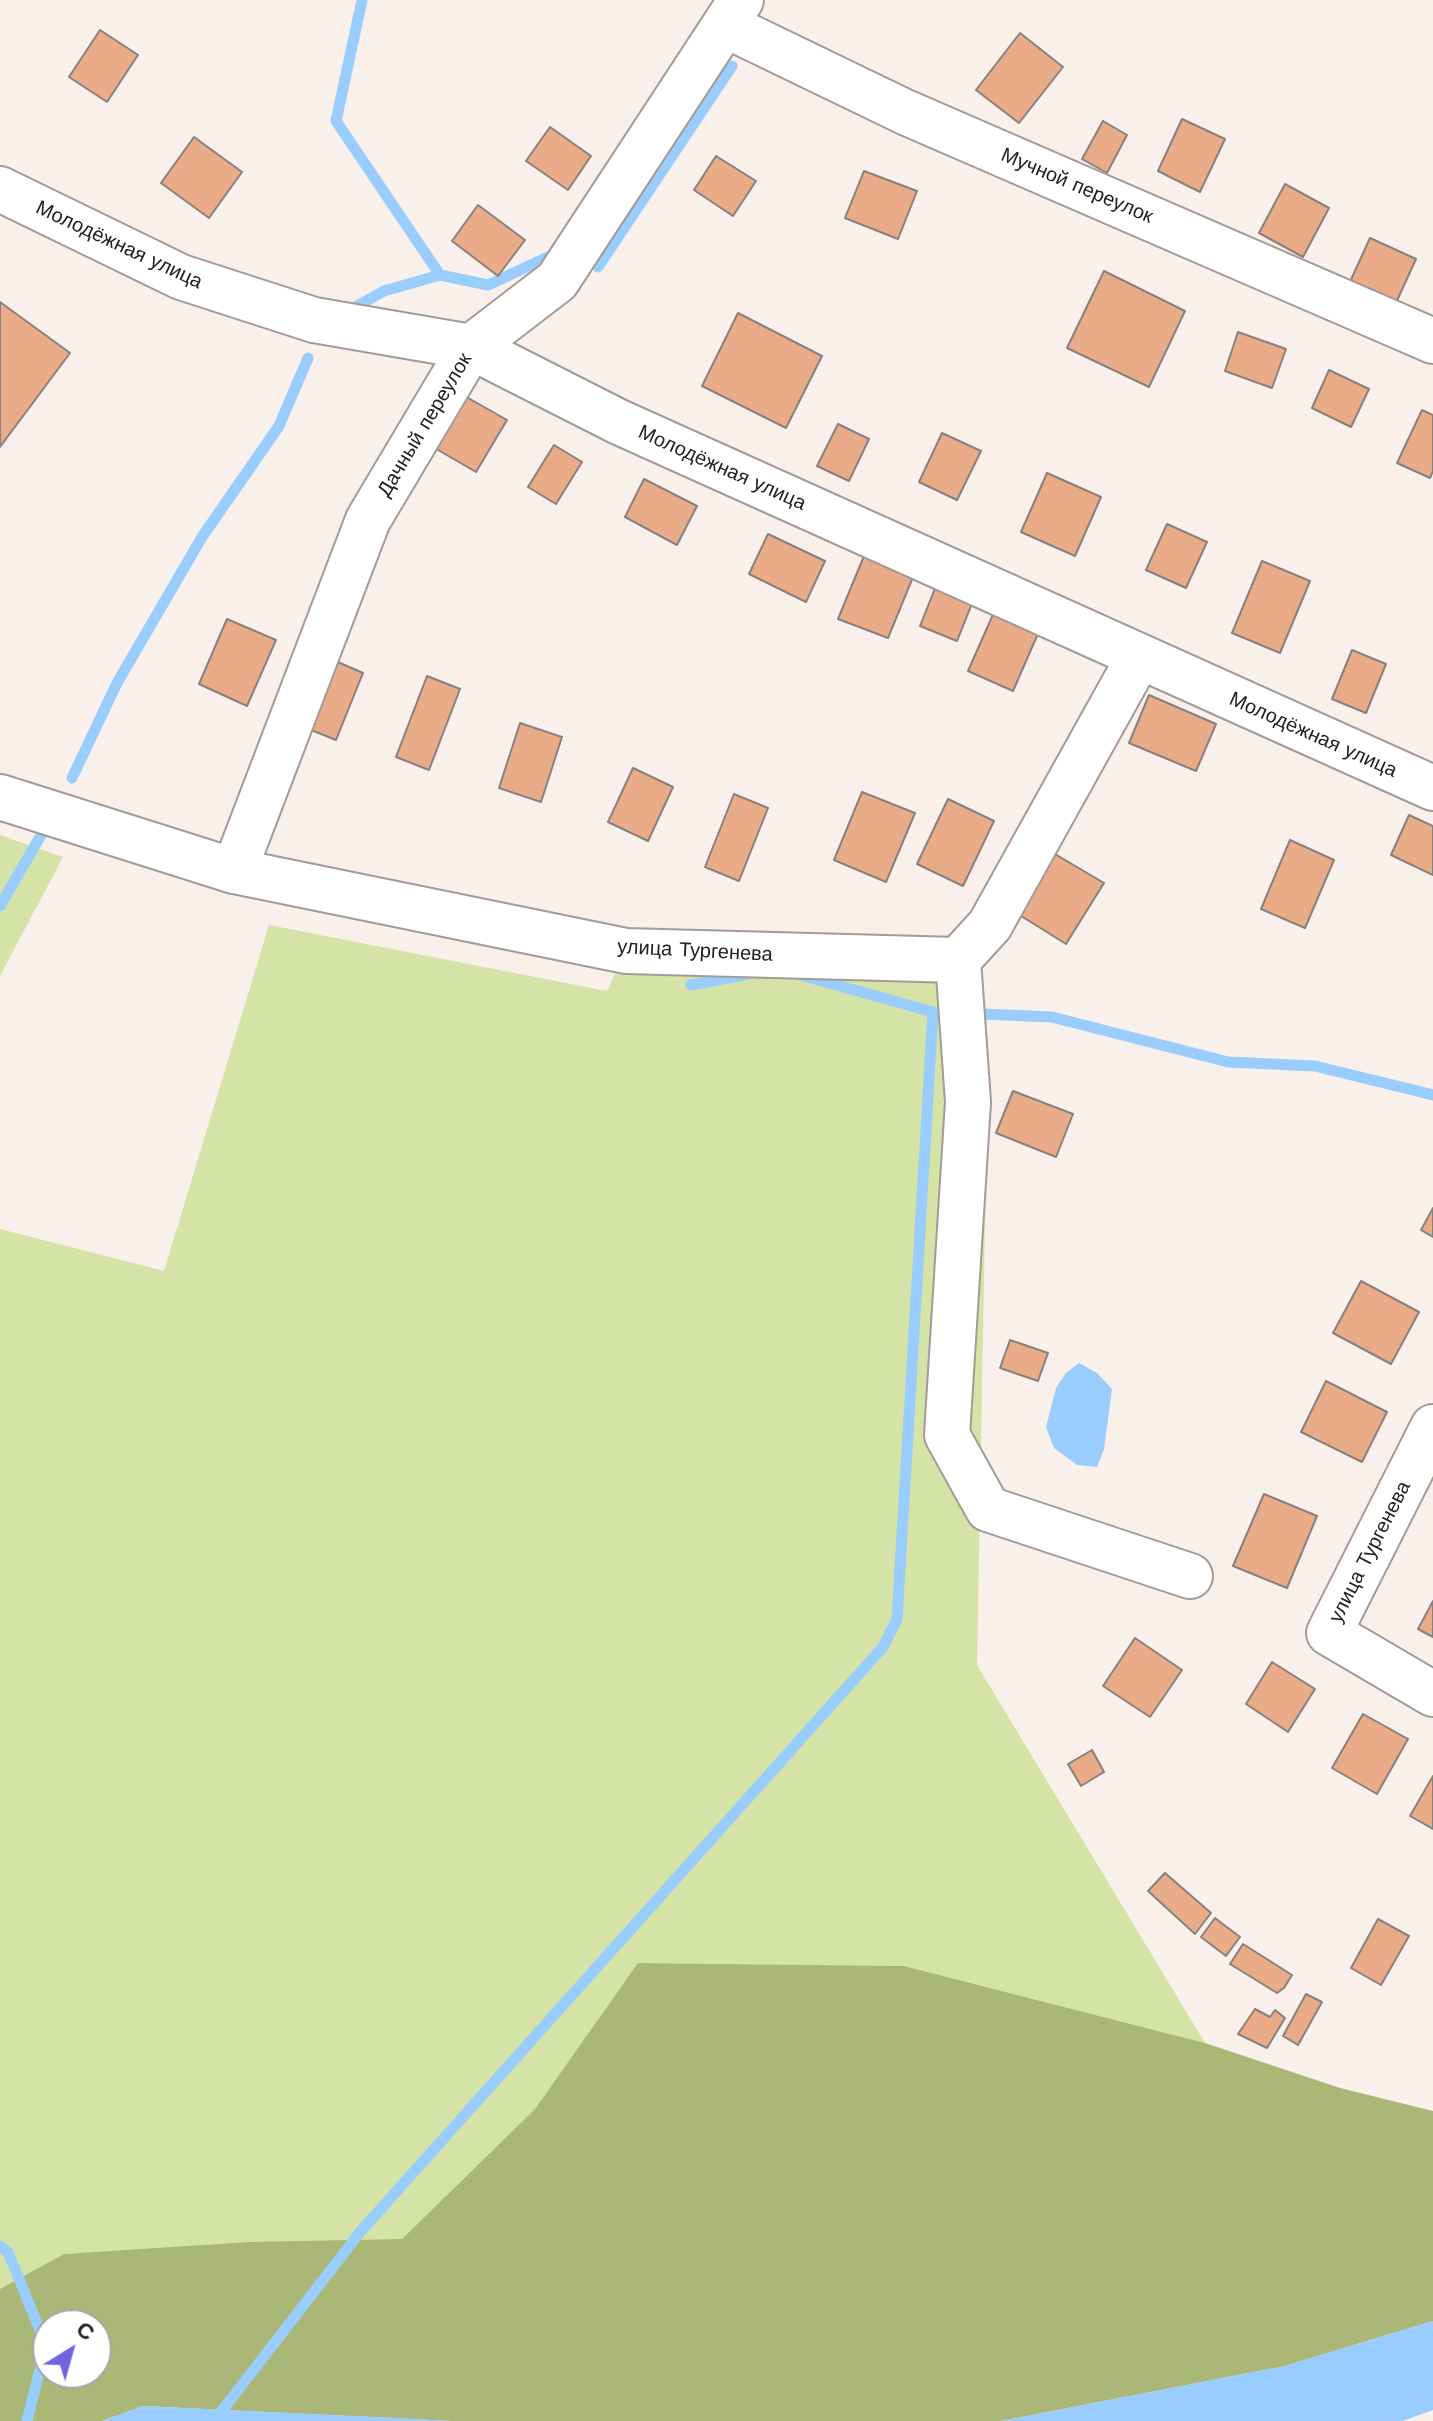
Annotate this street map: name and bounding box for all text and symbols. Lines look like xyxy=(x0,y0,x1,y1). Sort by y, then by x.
street label: Мучной переулок xyxy=(997,143,1157,229)
street label: Молодёжная улица xyxy=(32,196,206,294)
street label: Дачный переулок xyxy=(373,349,477,501)
street label: Молодёжная улица xyxy=(634,420,810,516)
street label: Молодёжная улица xyxy=(1225,687,1401,783)
street label: улица Тургенева xyxy=(617,935,773,967)
street label: улица Тургенева xyxy=(1324,1477,1416,1627)
north arrow xyxy=(32,2309,112,2389)
text: С xyxy=(72,2316,99,2346)

